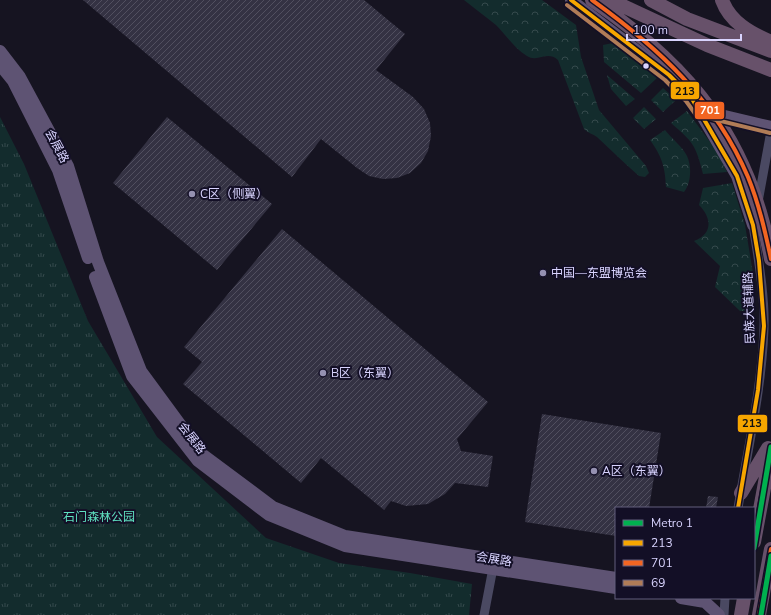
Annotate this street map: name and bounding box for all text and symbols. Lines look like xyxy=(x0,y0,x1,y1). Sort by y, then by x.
scale bar xyxy=(627,16,741,42)
text: 100 m xyxy=(633,22,668,38)
unlabelled marker xyxy=(641,61,651,71)
line badge: 213 xyxy=(670,81,700,100)
text: 213 xyxy=(675,84,695,99)
line badge: 701 xyxy=(694,101,725,120)
text: 701 xyxy=(700,103,720,118)
street label: 会展路 xyxy=(41,126,73,166)
place label: C区（侧翼） xyxy=(200,186,268,202)
marker: C区（侧翼） xyxy=(187,189,197,199)
place label: 中国—东盟博览会 xyxy=(551,265,647,281)
marker: 中国—东盟博览会 xyxy=(538,268,548,278)
street label: 民族大道辅路 xyxy=(740,272,758,344)
place label: B区（东翼） xyxy=(331,365,399,381)
marker: B区（东翼） xyxy=(318,368,328,378)
line badge: 213 xyxy=(737,414,768,433)
text: 213 xyxy=(742,416,762,431)
street label: 会展路 xyxy=(175,419,209,457)
place label: A区（东翼） xyxy=(602,463,671,479)
marker: A区（东翼） xyxy=(589,466,599,476)
legend xyxy=(615,507,755,599)
park label: 石门森林公园 xyxy=(63,509,135,525)
text: Metro 1 xyxy=(651,515,693,531)
text: 213 xyxy=(651,535,673,551)
street label: 会展路 xyxy=(475,548,513,570)
text: 701 xyxy=(651,555,673,571)
text: 69 xyxy=(651,575,665,591)

